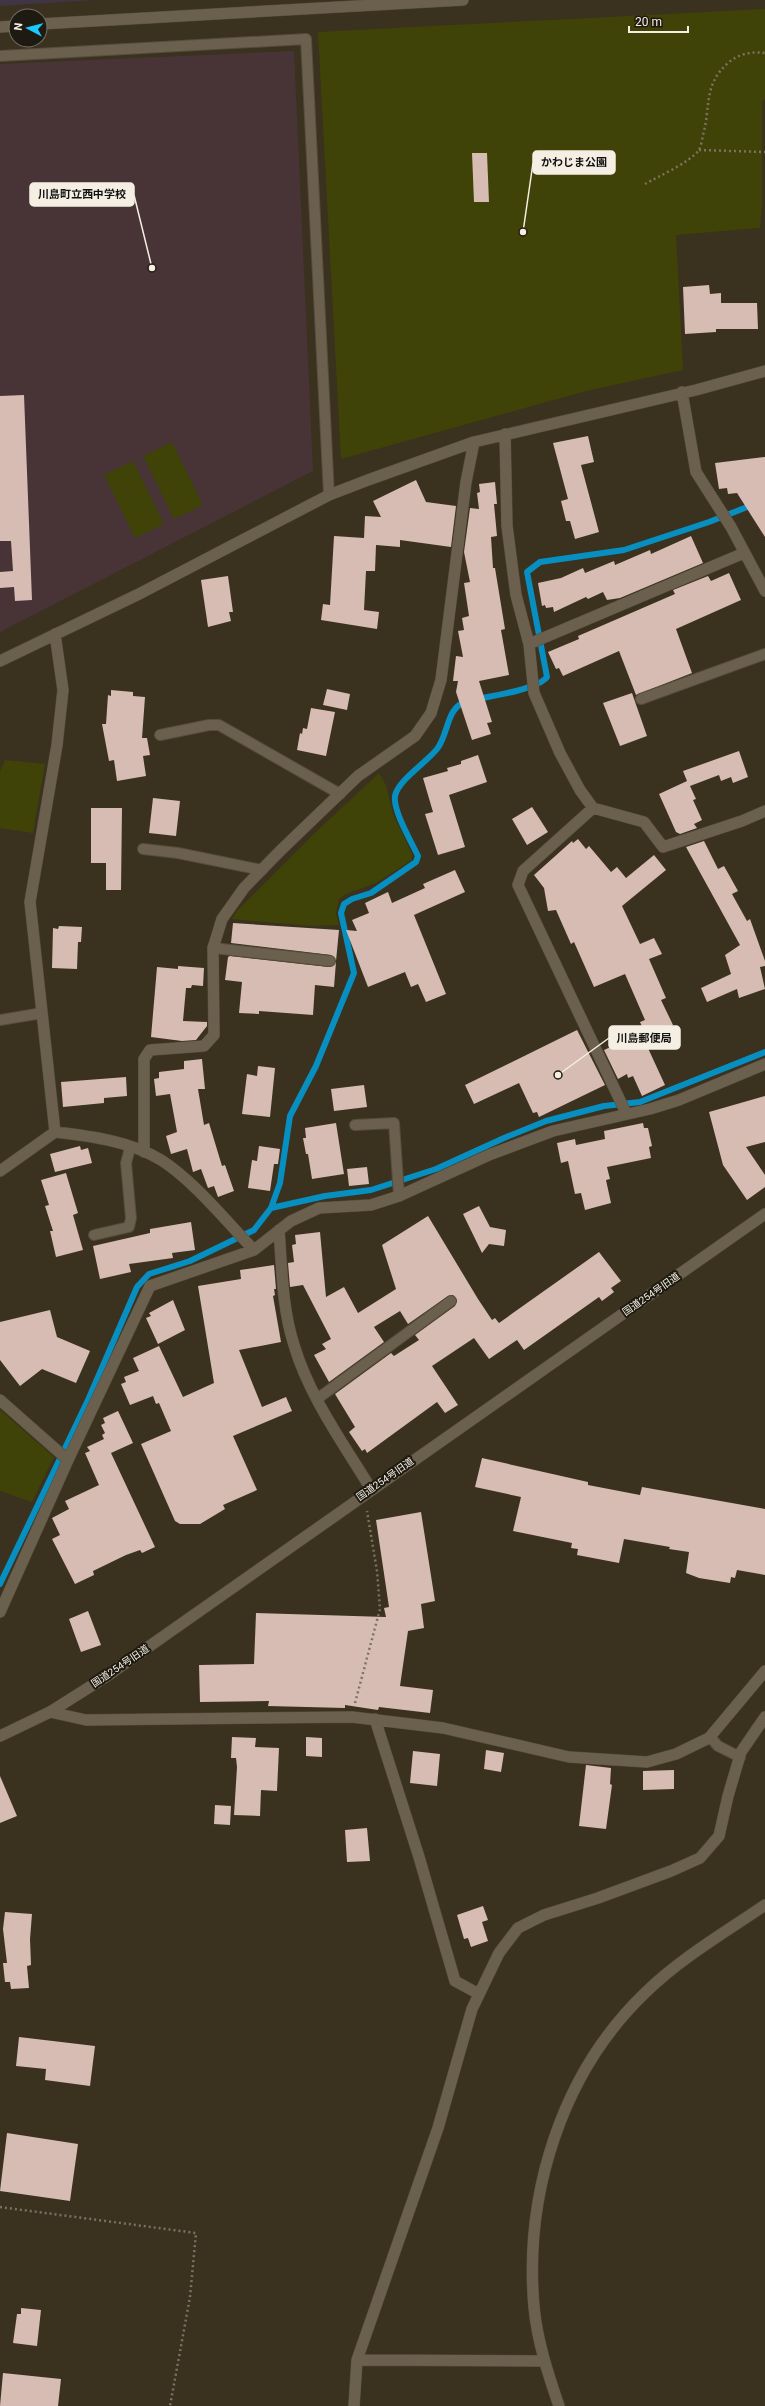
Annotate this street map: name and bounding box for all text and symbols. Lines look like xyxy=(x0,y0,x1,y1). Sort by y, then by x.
north arrow xyxy=(8,8,48,48)
scale bar xyxy=(629,8,688,34)
text: 20 m xyxy=(635,15,662,29)
text: N xyxy=(12,22,26,31)
callout: かわじま公園 xyxy=(533,151,615,174)
text: かわじま公園 xyxy=(541,156,607,169)
callout: 川島町立西中学校 xyxy=(30,183,134,206)
text: 川島町立西中学校 xyxy=(38,188,126,201)
callout: 川島郵便局 xyxy=(609,1026,680,1049)
text: 川島郵便局 xyxy=(617,1032,672,1045)
street label: 国道254号旧道 xyxy=(620,1270,682,1318)
street label: 国道254号旧道 xyxy=(354,1455,416,1503)
street label: 国道254号旧道 xyxy=(89,1643,151,1689)

